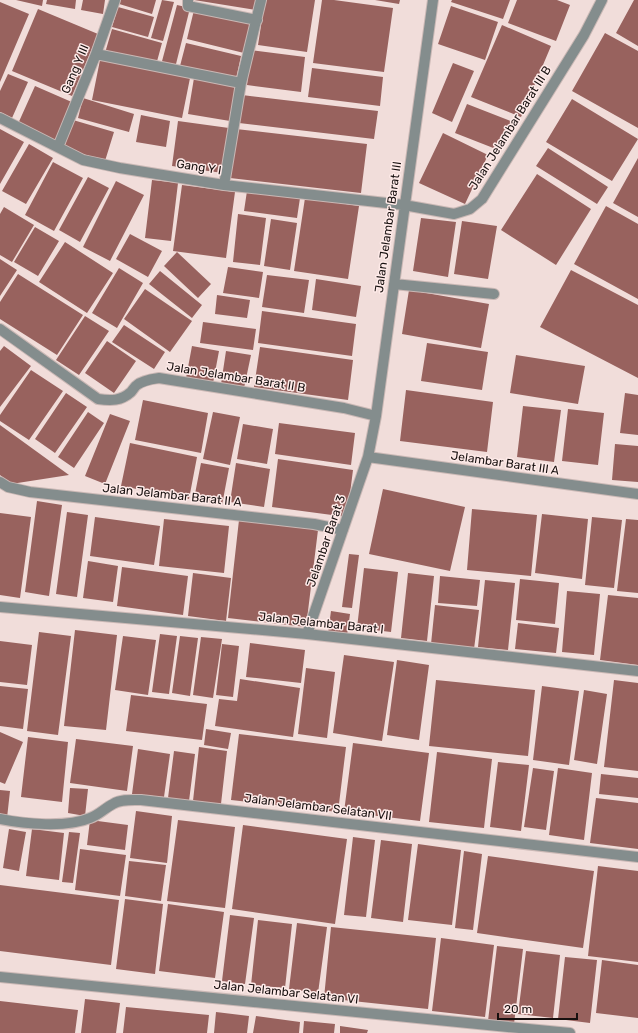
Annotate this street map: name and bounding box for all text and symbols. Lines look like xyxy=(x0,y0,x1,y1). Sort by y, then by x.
street label: Gang Y III xyxy=(58,42,92,96)
street label: Jalan Jelambar Barat III B xyxy=(466,63,554,193)
street label: Gang Y I xyxy=(175,157,223,177)
street label: Jalan Jelambar Barat III xyxy=(372,160,404,294)
street label: Jalan Jelambar Barat II B xyxy=(166,359,306,395)
street label: Jelambar Barat III A xyxy=(450,448,560,478)
street label: Jalan Jelambar Barat II A xyxy=(102,481,242,509)
street label: Jelambar Barat 3 xyxy=(304,493,348,589)
street label: Jalan Jelambar Barat I xyxy=(258,609,384,637)
street label: Jalan Jelambar Selatan VII xyxy=(243,791,393,823)
street label: Jalan Jelambar Selatan VI xyxy=(213,977,359,1007)
scale bar xyxy=(498,995,577,1021)
text: 20 m xyxy=(504,1002,532,1016)

